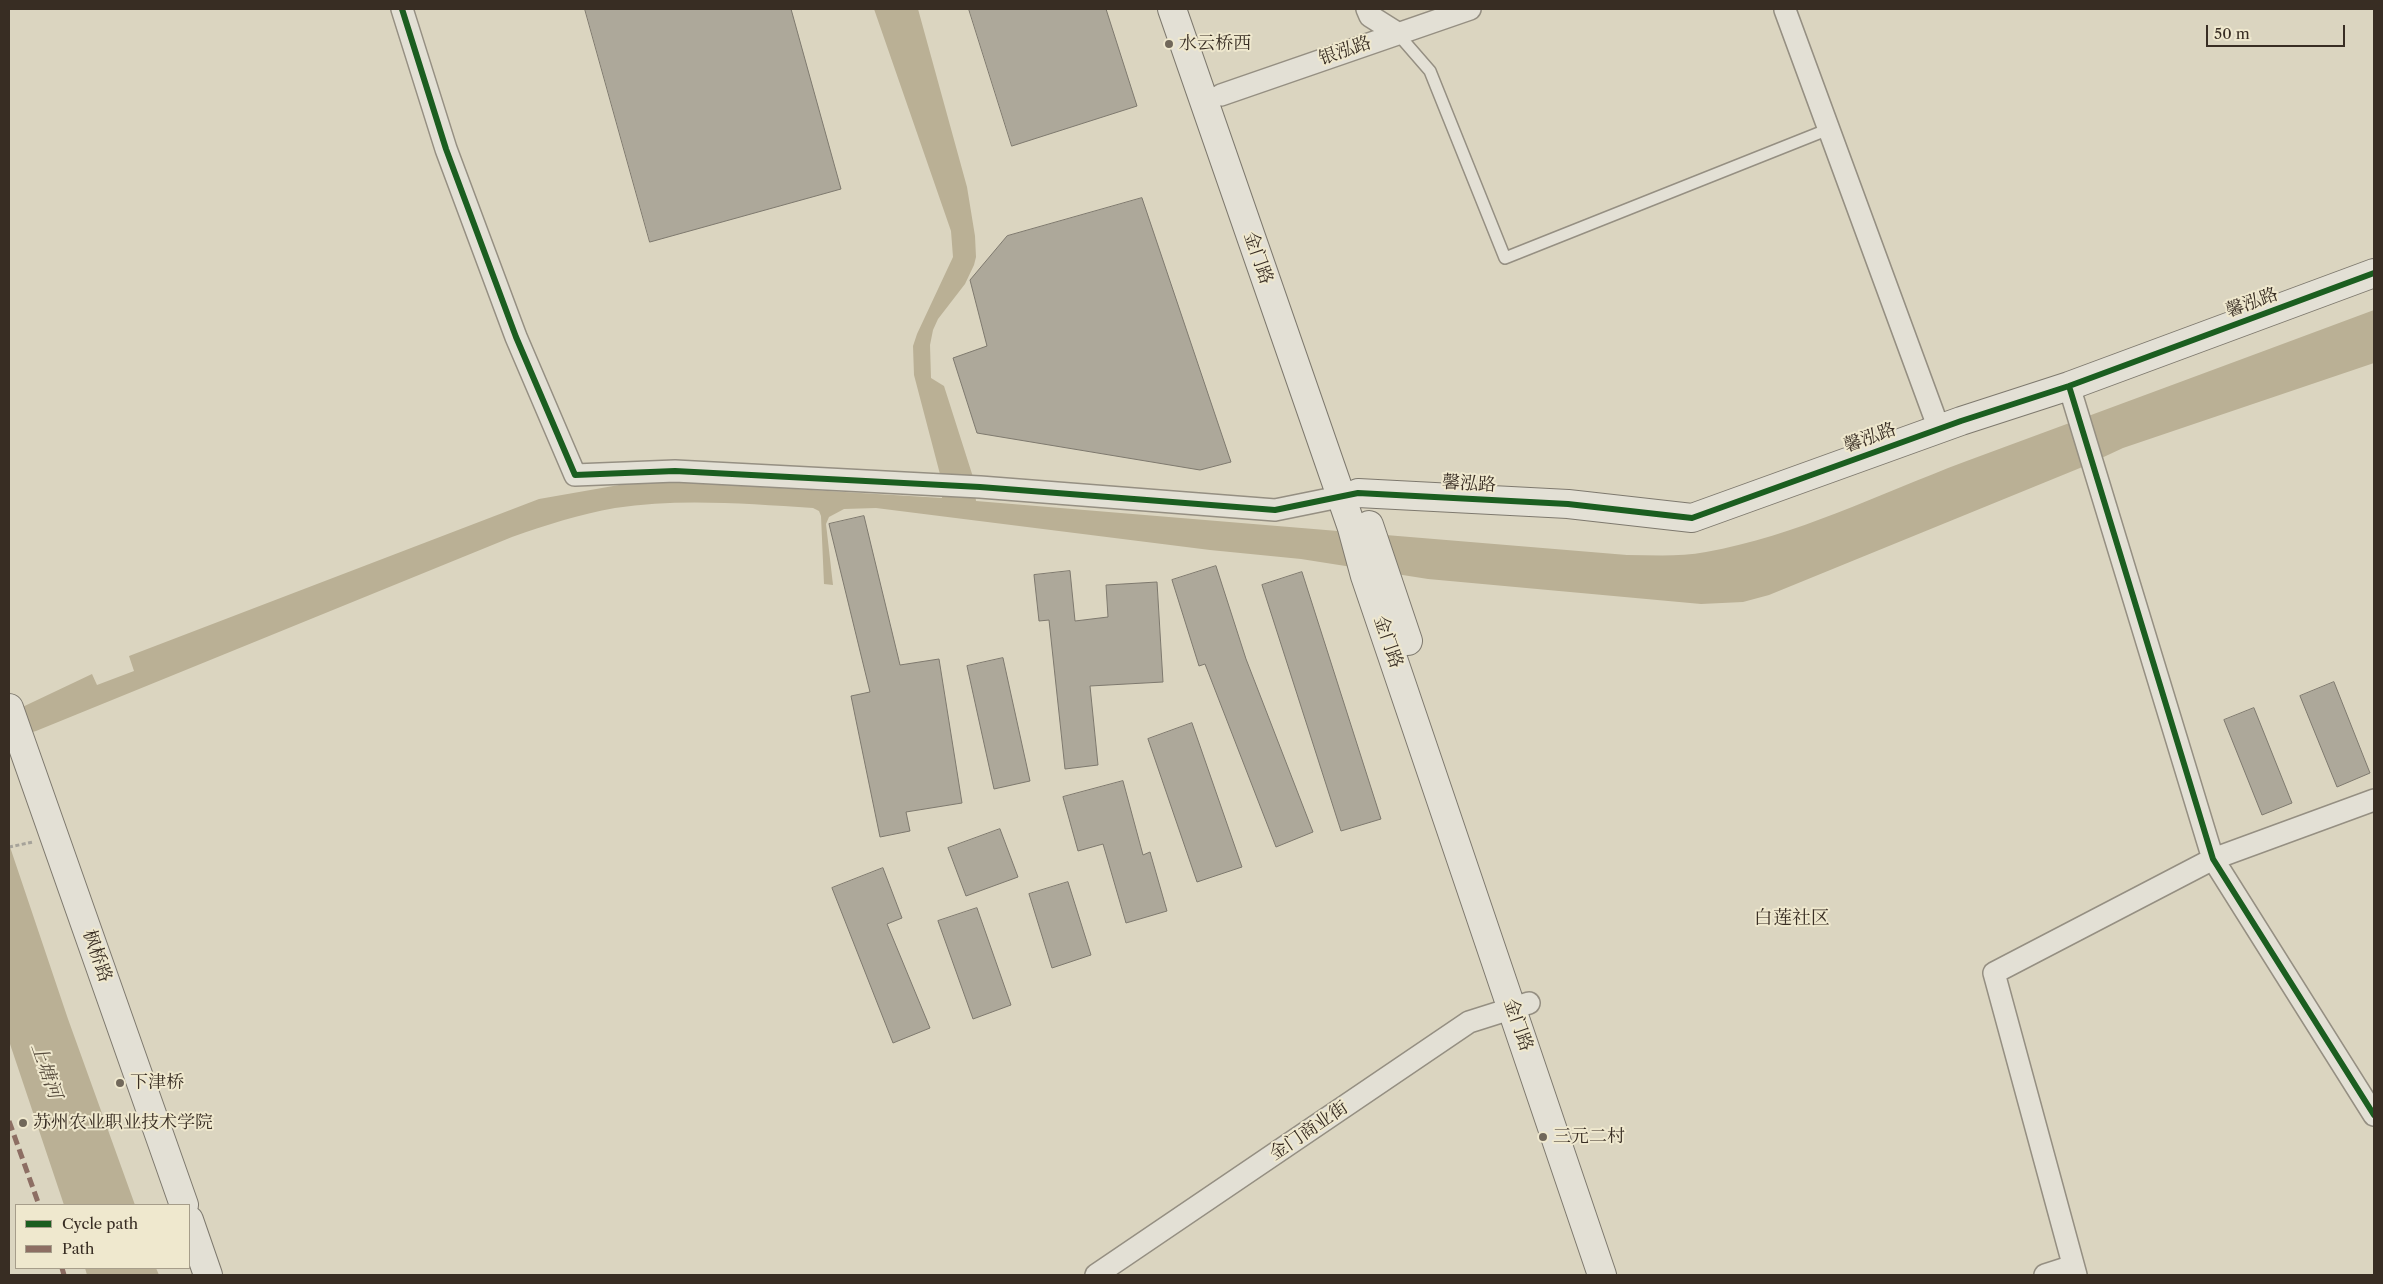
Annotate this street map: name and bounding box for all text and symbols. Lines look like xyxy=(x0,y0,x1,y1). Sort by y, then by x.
scale bar xyxy=(2208,15,2347,47)
text: 50 m xyxy=(2214,24,2250,43)
street label: 银泓路 xyxy=(1316,32,1374,70)
place label: 水云桥西 xyxy=(1179,33,1251,55)
marker: 水云桥西 xyxy=(1163,38,1175,50)
street label: 金门路 xyxy=(1239,229,1277,287)
street label: 馨泓路 xyxy=(2223,284,2281,322)
street label: 馨泓路 xyxy=(1841,419,1899,457)
street label: 馨泓路 xyxy=(1441,472,1497,496)
street label: 金门路 xyxy=(1369,613,1407,671)
district label: 白莲社区 xyxy=(1754,908,1830,930)
street label: 枫桥路 xyxy=(78,927,116,985)
street label: 金门路 xyxy=(1499,996,1537,1054)
water label: 上塘河 xyxy=(26,1040,66,1102)
place label: 下津桥 xyxy=(130,1072,184,1094)
marker: 下津桥 xyxy=(114,1077,126,1089)
street label: 金门商业街 xyxy=(1266,1097,1352,1165)
place label: 苏州农业职业技术学院 xyxy=(33,1112,213,1134)
marker: 苏州农业职业技术学院 xyxy=(17,1117,29,1129)
place label: 三元二村 xyxy=(1553,1126,1625,1148)
marker: 三元二村 xyxy=(1537,1131,1549,1143)
legend xyxy=(15,1204,190,1269)
text: Cycle path xyxy=(62,1214,138,1233)
text: Path xyxy=(62,1239,94,1258)

